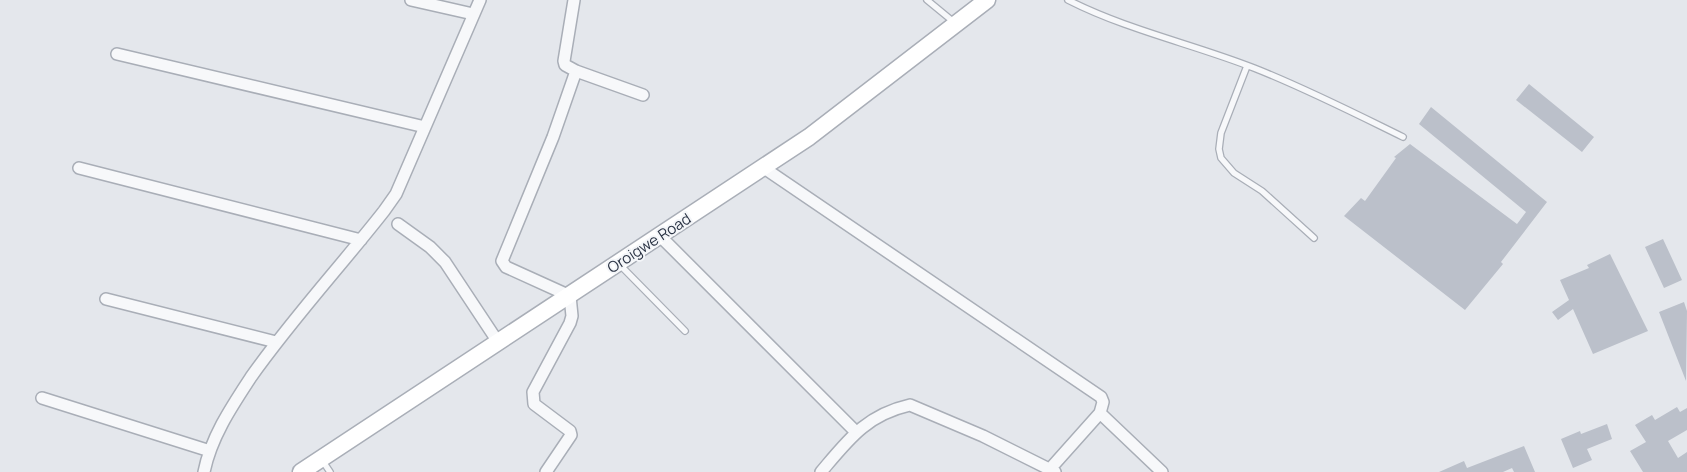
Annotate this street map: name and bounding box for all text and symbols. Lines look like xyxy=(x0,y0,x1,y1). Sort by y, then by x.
street label: Oroigwe Road xyxy=(603,208,695,278)

